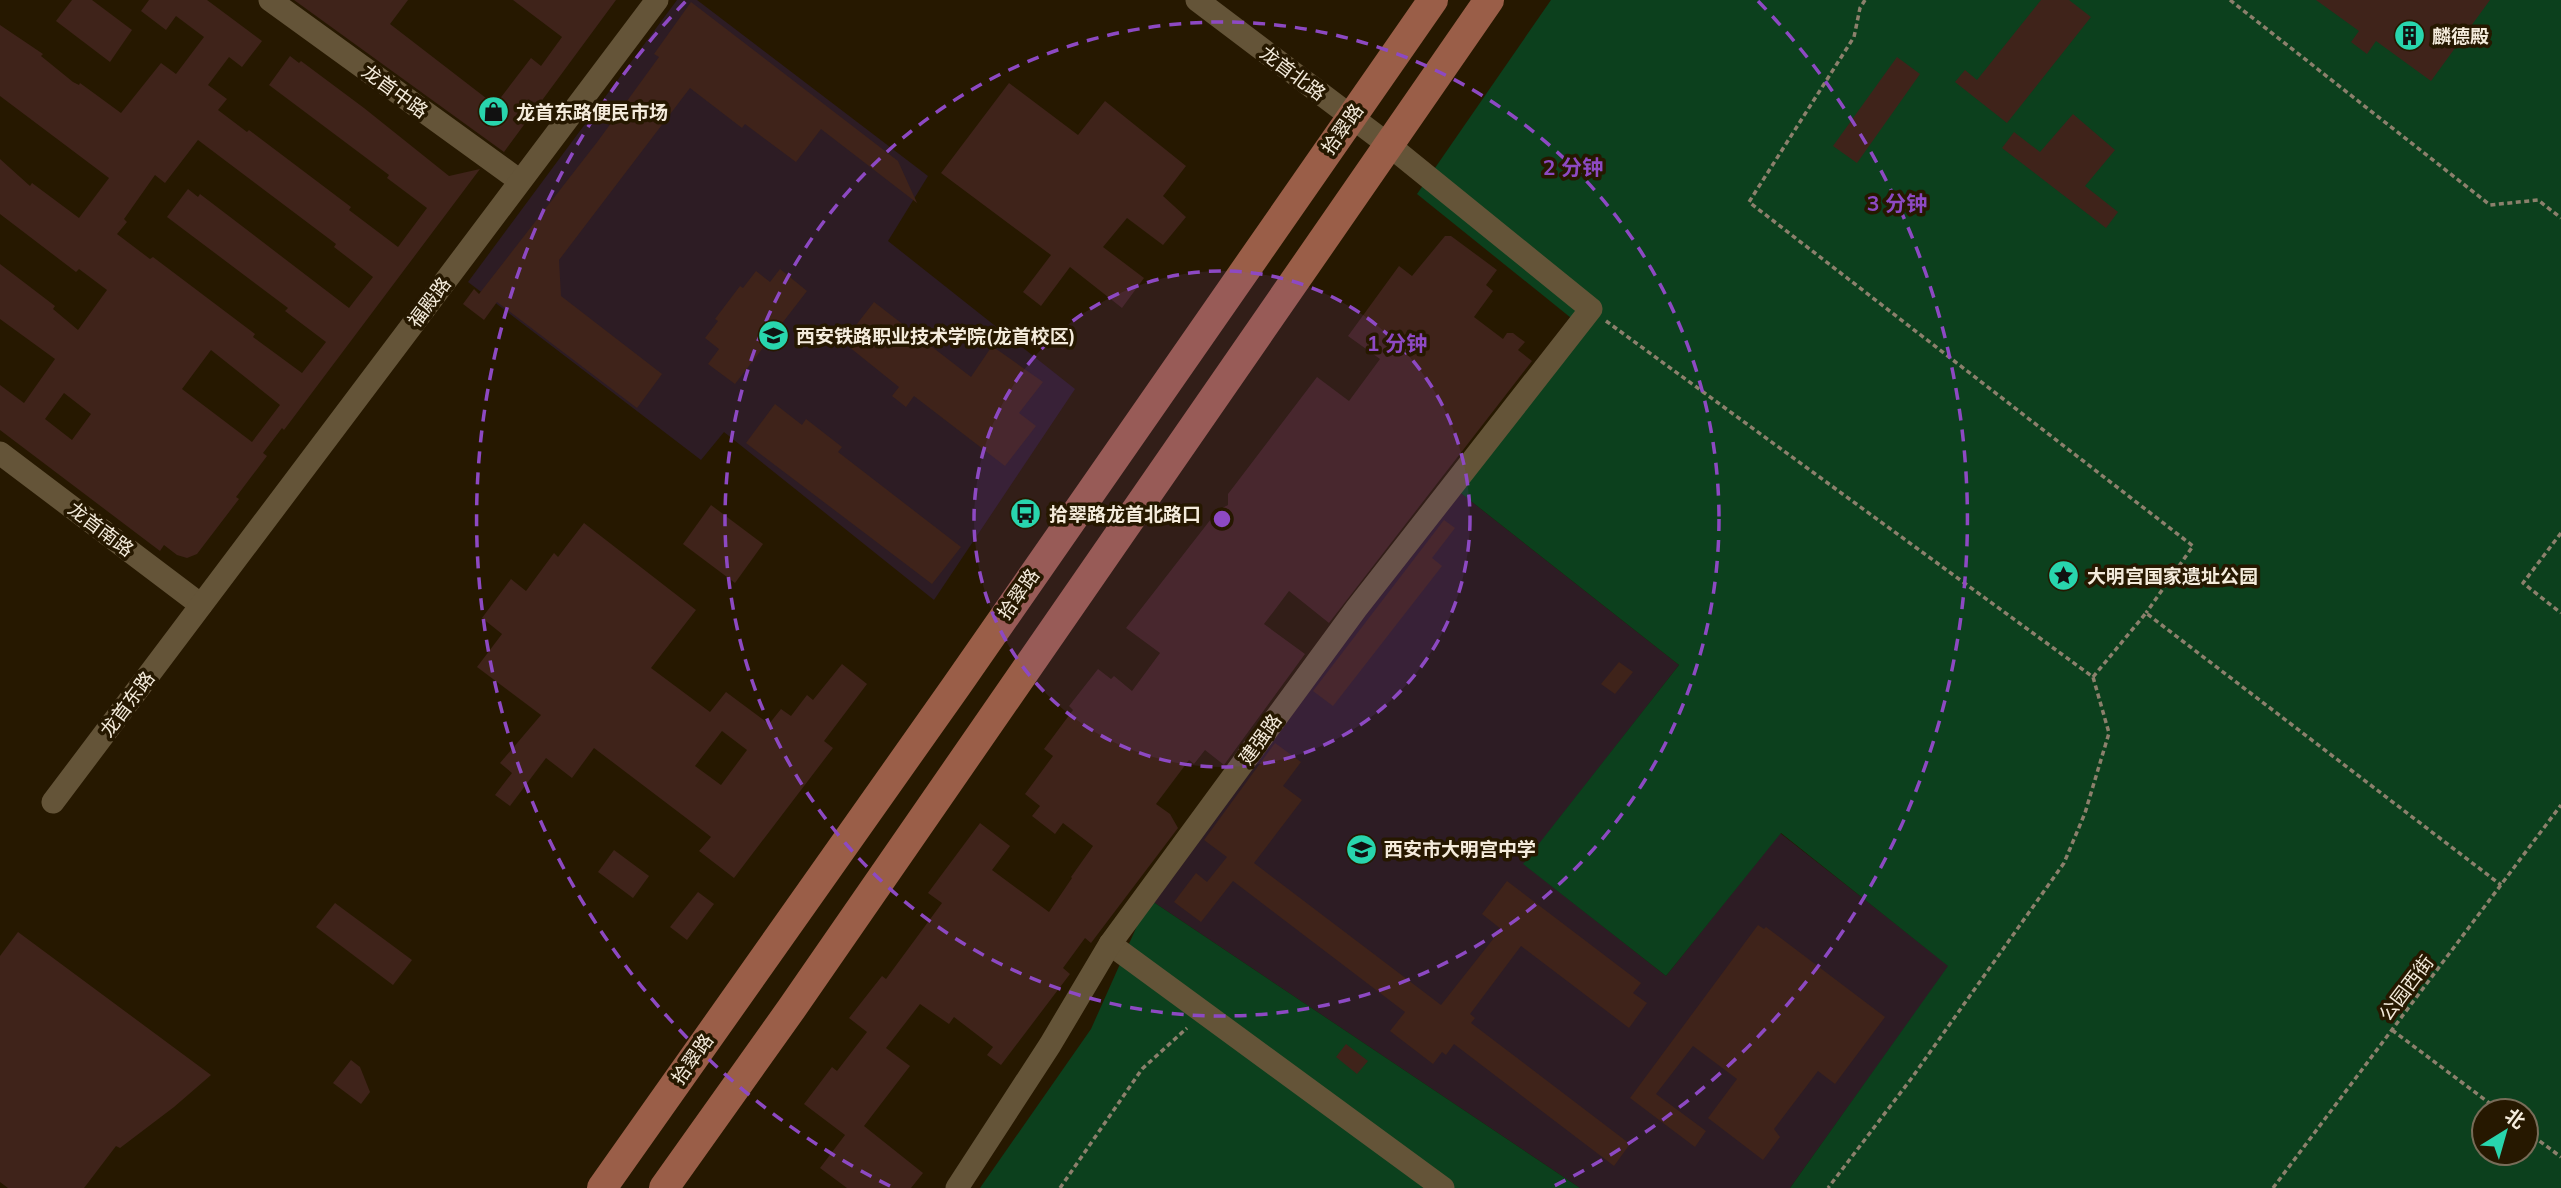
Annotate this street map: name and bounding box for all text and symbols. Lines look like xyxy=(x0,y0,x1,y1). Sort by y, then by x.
building icon: 麟德殿 xyxy=(2392,19,2426,53)
place label: 麟德殿 xyxy=(2432,24,2489,48)
street label: 龙首北路 xyxy=(1255,41,1331,105)
street label: 龙首中路 xyxy=(357,59,433,123)
shop icon: 龙首东路便民市场 xyxy=(476,95,510,129)
street label: 拾翠路 xyxy=(1316,99,1368,159)
place label: 龙首东路便民市场 xyxy=(516,100,668,124)
text: 2 分钟 xyxy=(1543,154,1603,180)
text: 3 分钟 xyxy=(1867,190,1927,216)
street label: 福殿路 xyxy=(402,272,456,332)
school or university icon: 西安铁路职业技术学院(龙首校区) xyxy=(756,319,790,353)
place label: 西安铁路职业技术学院(龙首校区) xyxy=(796,324,1076,348)
text: 1 分钟 xyxy=(1367,330,1427,356)
street label: 龙首南路 xyxy=(63,497,139,561)
bus stop icon: 拾翠路龙首北路口 xyxy=(1009,497,1043,531)
place label: 拾翠路龙首北路口 xyxy=(1049,502,1201,526)
centre of rings xyxy=(1210,507,1234,531)
place icon: 大明宫国家遗址公园 xyxy=(2047,559,2081,593)
street label: 拾翠路 xyxy=(992,564,1044,624)
place label: 大明宫国家遗址公园 xyxy=(2087,564,2258,588)
street label: 龙首东路 xyxy=(95,666,159,742)
street label: 建强路 xyxy=(1234,709,1286,769)
school or university icon: 西安市大明宫中学 xyxy=(1344,832,1378,866)
place label: 西安市大明宫中学 xyxy=(1384,837,1536,861)
street label: 公园西街 xyxy=(2374,950,2438,1026)
street label: 拾翠路 xyxy=(666,1029,718,1089)
north arrow xyxy=(2470,1097,2540,1167)
text: 北 xyxy=(2500,1103,2530,1134)

